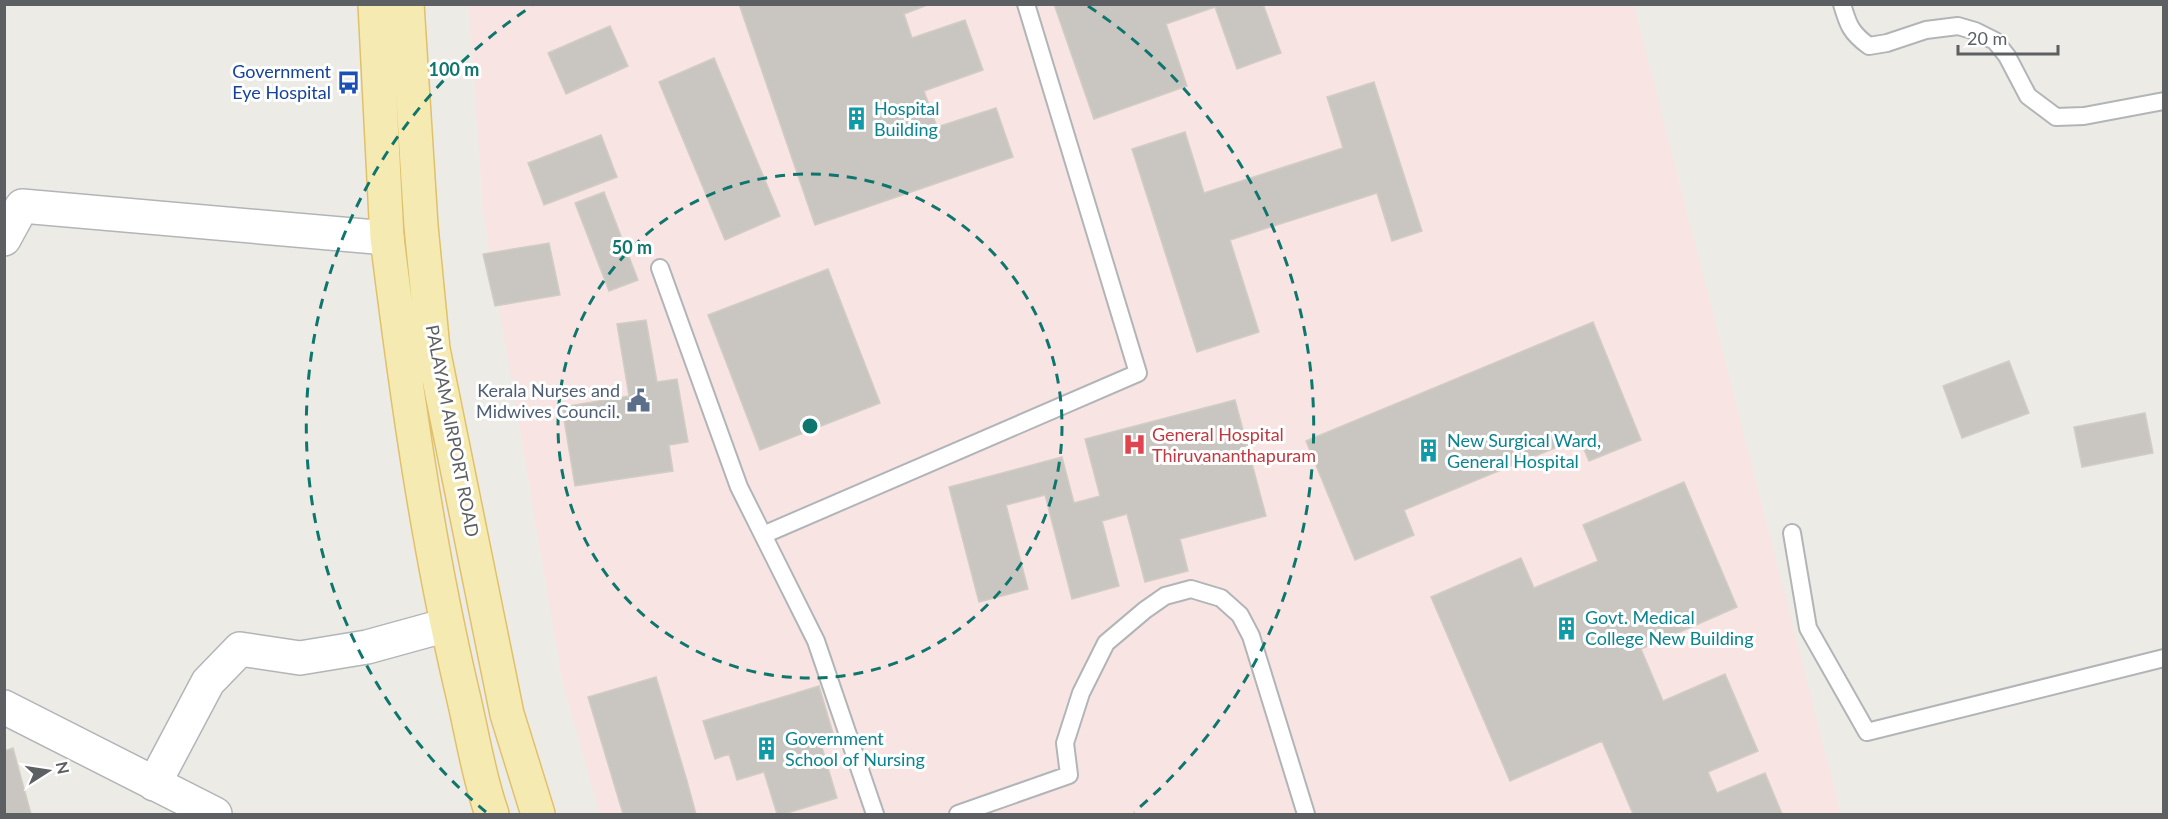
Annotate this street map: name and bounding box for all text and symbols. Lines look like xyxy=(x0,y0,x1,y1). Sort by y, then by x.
scale bar xyxy=(1958,18,2058,56)
text: 20 m xyxy=(1967,27,2007,49)
text: 100 m xyxy=(429,58,479,80)
place label: Government Eye Hospital xyxy=(232,60,332,103)
bus stop icon: Government Eye Hospital xyxy=(336,69,362,95)
place label: Hospital Building xyxy=(874,97,940,140)
building icon: Hospital Building xyxy=(843,106,869,132)
text: 50 m xyxy=(612,236,652,258)
street label: PALAYAM AIRPORT ROAD xyxy=(422,323,484,539)
place label: Kerala Nurses and Midwives Council. xyxy=(476,379,620,422)
public building icon: Kerala Nurses and Midwives Council. xyxy=(625,388,651,414)
centre of rings xyxy=(800,416,820,436)
place label: General Hospital Thiruvananthapuram xyxy=(1152,423,1316,466)
place label: New Surgical Ward, General Hospital xyxy=(1447,429,1601,472)
hospital icon: General Hospital Thiruvananthapuram xyxy=(1121,432,1147,458)
building icon: New Surgical Ward, General Hospital xyxy=(1416,438,1442,464)
place label: Govt. Medical College New Building xyxy=(1585,606,1754,649)
building icon: Govt. Medical College New Building xyxy=(1554,615,1580,641)
place label: Government School of Nursing xyxy=(785,727,925,770)
building icon: Government School of Nursing xyxy=(754,736,780,762)
north arrow xyxy=(18,741,78,801)
text: N xyxy=(53,760,74,776)

